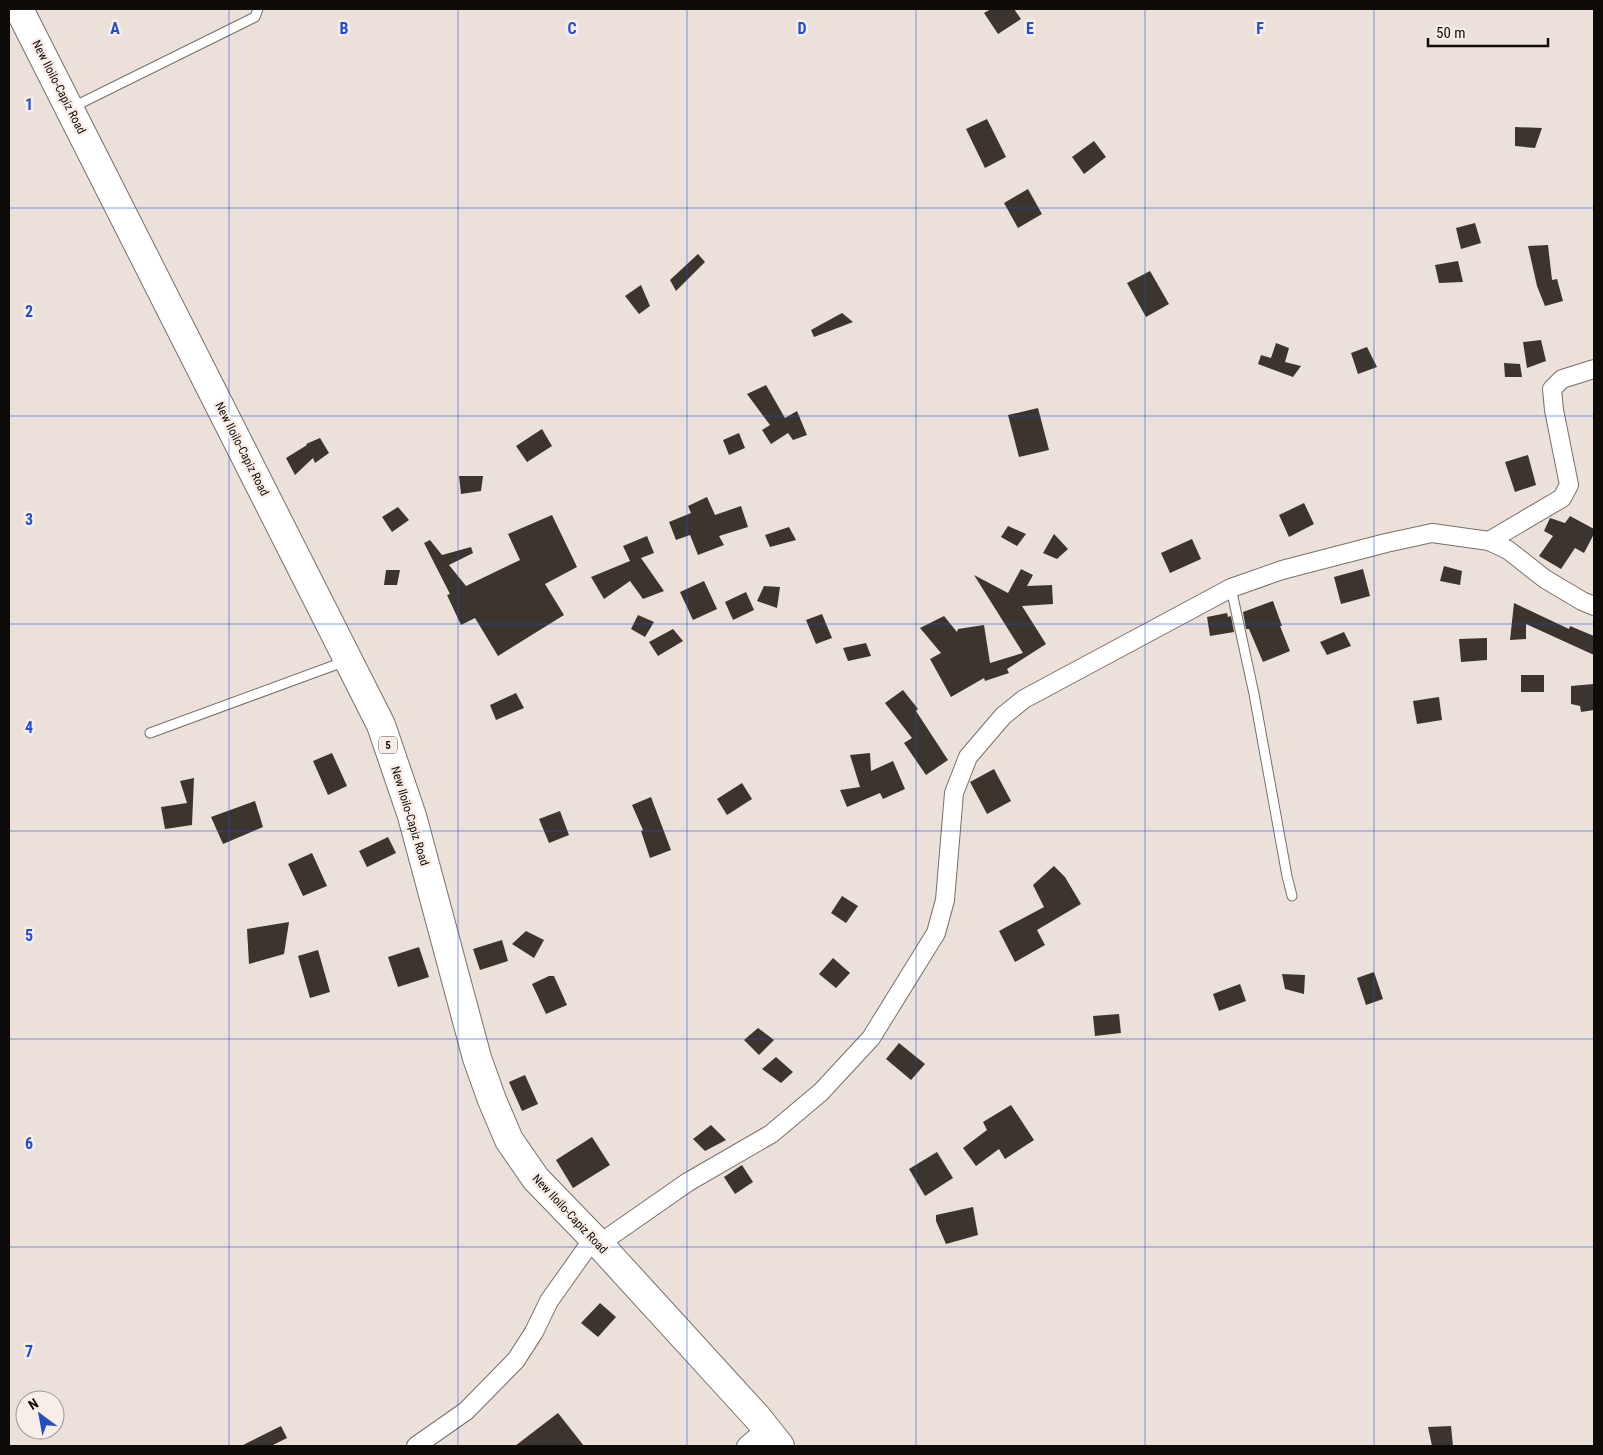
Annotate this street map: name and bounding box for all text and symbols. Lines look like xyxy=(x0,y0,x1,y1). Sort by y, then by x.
scale bar xyxy=(1428,15,1548,47)
text: A xyxy=(110,19,120,38)
text: B xyxy=(340,19,349,38)
text: C xyxy=(567,19,577,38)
text: D xyxy=(797,19,807,38)
text: E xyxy=(1026,19,1034,38)
text: F xyxy=(1256,19,1264,38)
text: 50 m xyxy=(1436,24,1466,42)
street label: New Iloilo-Capiz Road xyxy=(29,38,89,136)
text: 1 xyxy=(25,95,33,114)
text: 2 xyxy=(25,302,33,321)
street label: New Iloilo-Capiz Road xyxy=(212,400,272,498)
text: 3 xyxy=(25,510,33,529)
text: 4 xyxy=(25,718,33,737)
road number: 5 xyxy=(379,736,397,754)
street label: New Iloilo-Capiz Road xyxy=(388,765,432,867)
text: 5 xyxy=(25,926,33,945)
text: 6 xyxy=(25,1134,33,1153)
street label: New Iloilo-Capiz Road xyxy=(530,1171,610,1257)
text: 7 xyxy=(25,1342,33,1361)
north arrow xyxy=(15,1390,65,1440)
text: N xyxy=(25,1395,41,1413)

